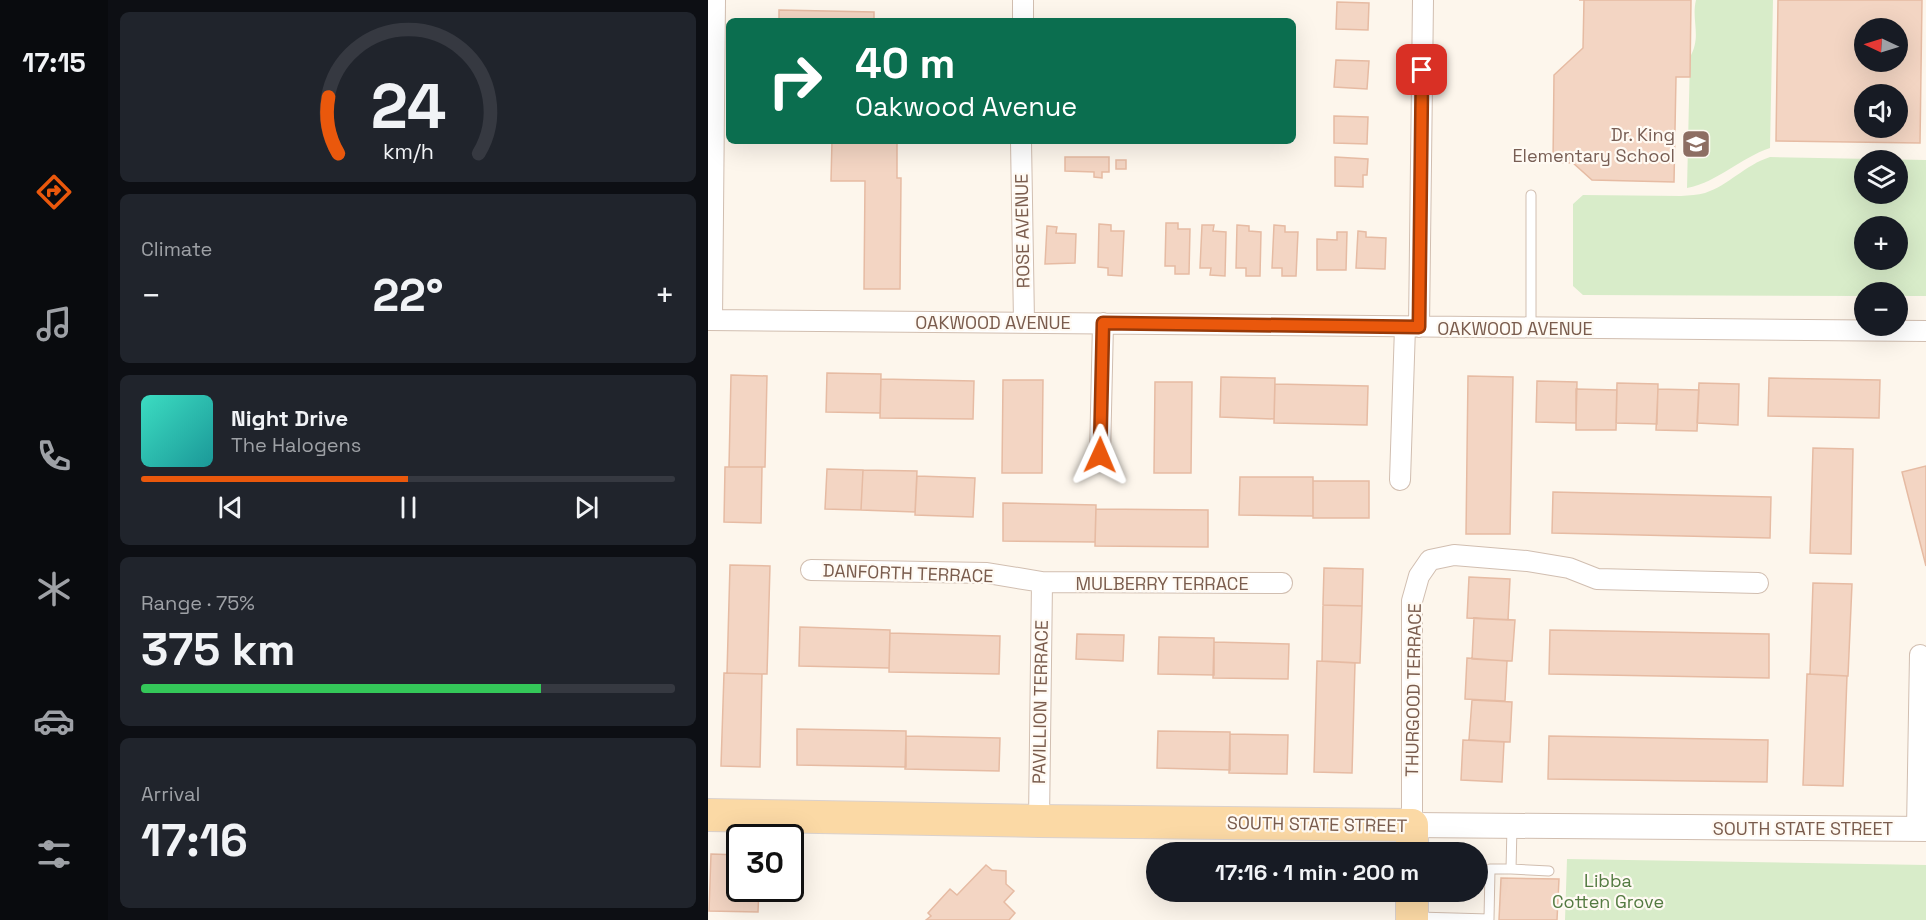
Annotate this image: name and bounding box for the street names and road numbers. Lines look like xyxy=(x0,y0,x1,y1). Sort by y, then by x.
street label: ROSE AVENUE xyxy=(1010,173,1034,289)
street label: OAKWOOD AVENUE xyxy=(915,311,1071,334)
street label: OAKWOOD AVENUE xyxy=(1437,317,1593,340)
street label: DANFORTH TERRACE xyxy=(822,559,994,587)
street label: MULBERRY TERRACE xyxy=(1075,572,1249,595)
street label: THURGOOD TERRACE xyxy=(1400,603,1426,777)
street label: PAVILLION TERRACE xyxy=(1027,620,1053,784)
street label: SOUTH STATE STREET xyxy=(1227,811,1408,837)
street label: SOUTH STATE STREET xyxy=(1713,817,1894,840)

